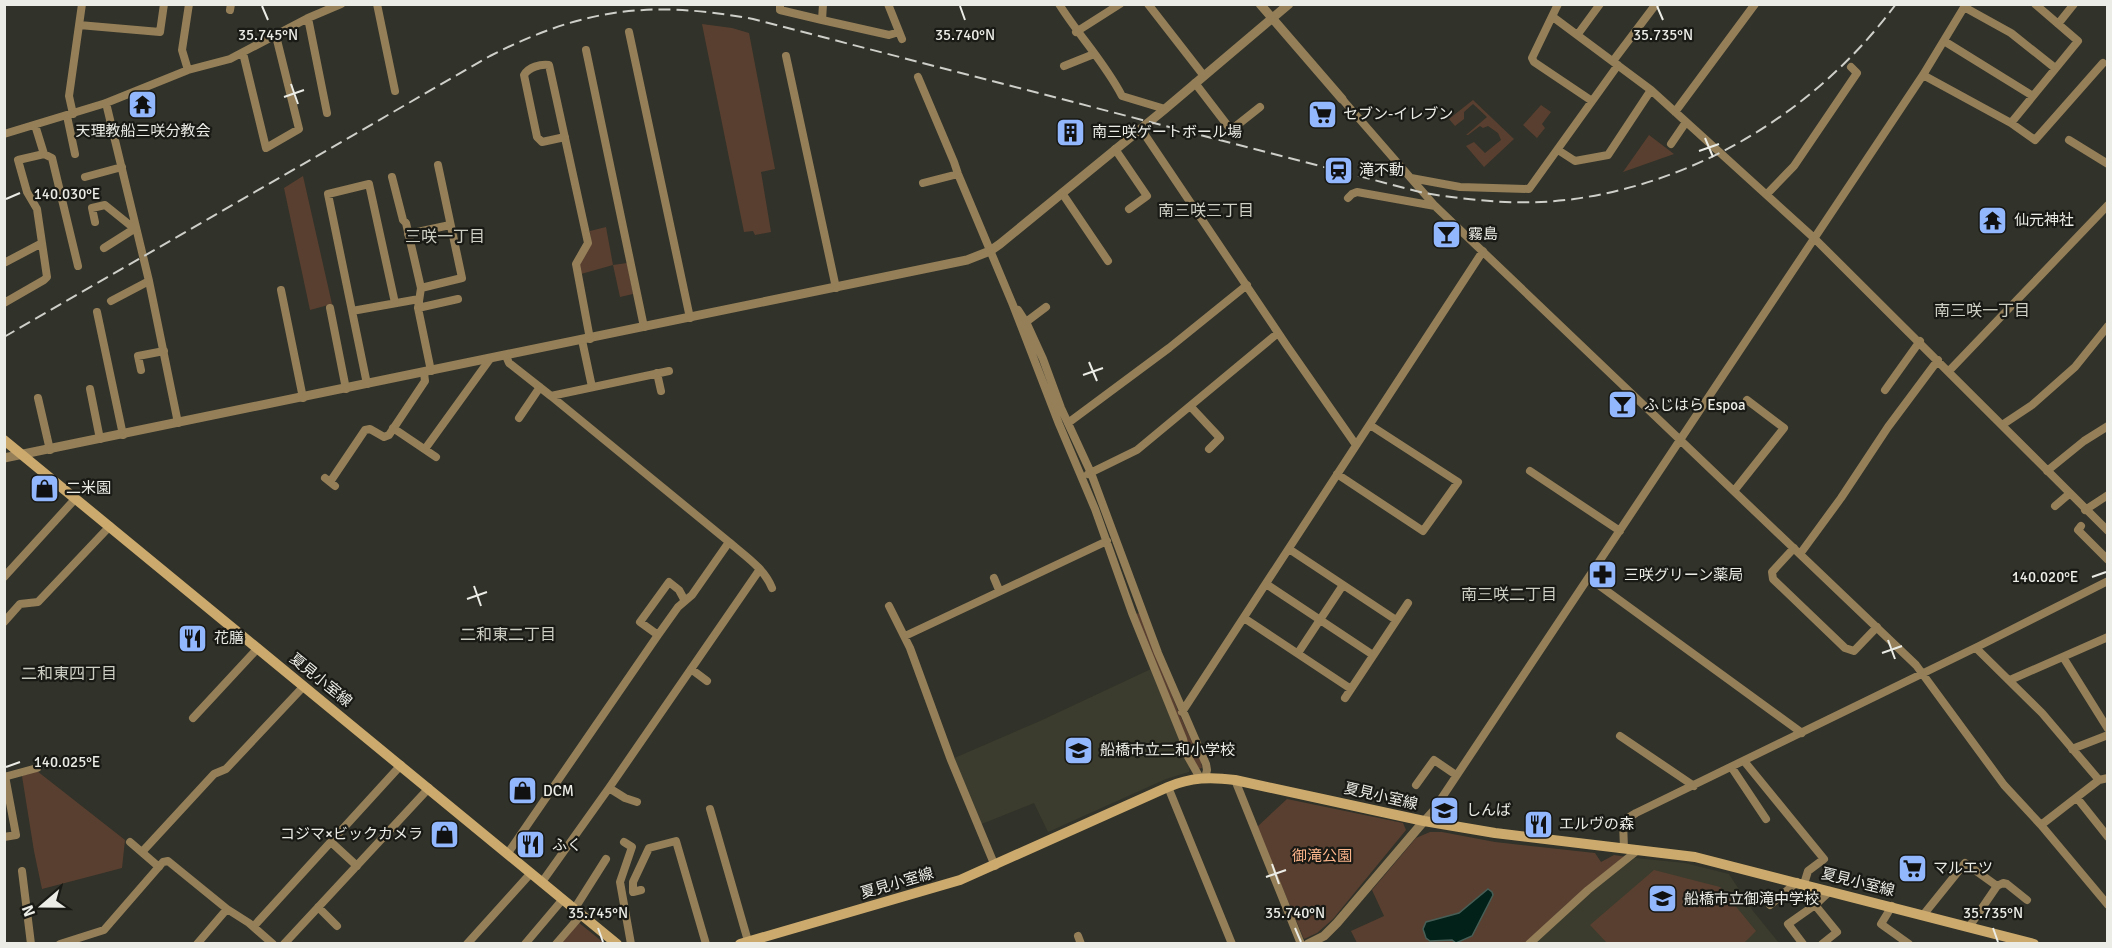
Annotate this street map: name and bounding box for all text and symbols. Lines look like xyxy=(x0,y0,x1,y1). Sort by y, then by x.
text: 35.745°N xyxy=(238,26,298,44)
text: 35.740°N xyxy=(935,26,995,44)
text: 35.735°N xyxy=(1633,26,1693,44)
temple icon: 天理教船三咲分教会 xyxy=(127,88,159,120)
supermarket icon: セブン-イレブン xyxy=(1306,98,1338,130)
place label: セブン-イレブン xyxy=(1343,105,1453,123)
building icon: 南三咲ゲートボール場 xyxy=(1055,116,1087,148)
place label: 天理教船三咲分教会 xyxy=(75,122,211,140)
place label: 南三咲ゲートボール場 xyxy=(1092,123,1242,141)
station icon: 滝不動 xyxy=(1322,154,1354,186)
place label: 滝不動 xyxy=(1359,161,1404,179)
text: 140.030°E xyxy=(34,185,100,203)
district label: 南三咲三丁目 xyxy=(1158,201,1254,221)
temple icon: 仙元神社 xyxy=(1977,204,2009,236)
place label: 仙元神社 xyxy=(2014,211,2074,229)
bar icon: 霧島 xyxy=(1431,218,1463,250)
place label: 霧島 xyxy=(1468,225,1498,243)
district label: 三咲一丁目 xyxy=(405,227,485,247)
district label: 南三咲一丁目 xyxy=(1934,301,2030,321)
bar icon: ふじはら Espoa xyxy=(1607,389,1639,421)
place label: ふじはら Espoa xyxy=(1644,396,1746,414)
shop icon: 二米園 xyxy=(29,472,61,504)
place label: 二米園 xyxy=(66,479,111,497)
pharmacy icon: 三咲グリーン薬局 xyxy=(1587,559,1619,591)
place label: 三咲グリーン薬局 xyxy=(1624,566,1743,584)
text: 140.020°E xyxy=(2012,568,2078,586)
district label: 南三咲二丁目 xyxy=(1461,585,1557,605)
restaurant icon: 花膳 xyxy=(177,622,209,654)
district label: 二和東二丁目 xyxy=(460,625,556,645)
place label: 花膳 xyxy=(214,629,244,647)
street label: 夏見小室線 xyxy=(286,649,356,711)
district label: 二和東四丁目 xyxy=(21,664,117,684)
school or university icon: 船橋市立二和小学校 xyxy=(1063,734,1095,766)
place label: 船橋市立二和小学校 xyxy=(1100,741,1235,759)
text: 140.025°E xyxy=(34,753,100,771)
shop icon: DCM xyxy=(506,775,538,807)
street label: 夏見小室線 xyxy=(1342,779,1420,813)
place label: DCM xyxy=(543,782,574,800)
school or university icon: しんば xyxy=(1429,794,1461,826)
place label: しんば xyxy=(1466,801,1511,819)
restaurant icon: エルヴの森 xyxy=(1522,808,1554,840)
place label: エルヴの森 xyxy=(1559,815,1634,833)
shop icon: コジマ×ビックカメラ xyxy=(428,818,460,850)
place label: コジマ×ビックカメラ xyxy=(280,825,423,843)
restaurant icon: ふく xyxy=(515,829,547,861)
place label: ふく xyxy=(552,836,582,854)
park label: 御滝公園 xyxy=(1292,847,1352,865)
supermarket icon: マルエツ xyxy=(1896,852,1928,884)
place label: マルエツ xyxy=(1933,859,1993,877)
street label: 夏見小室線 xyxy=(858,864,936,902)
street label: 夏見小室線 xyxy=(1819,864,1897,900)
north arrow xyxy=(12,876,72,936)
school or university icon: 船橋市立御滝中学校 xyxy=(1647,883,1679,915)
place label: 船橋市立御滝中学校 xyxy=(1684,890,1819,908)
text: N xyxy=(18,902,40,919)
text: 35.745°N xyxy=(568,904,628,922)
text: 35.740°N xyxy=(1265,904,1325,922)
text: 35.735°N xyxy=(1963,904,2023,922)

